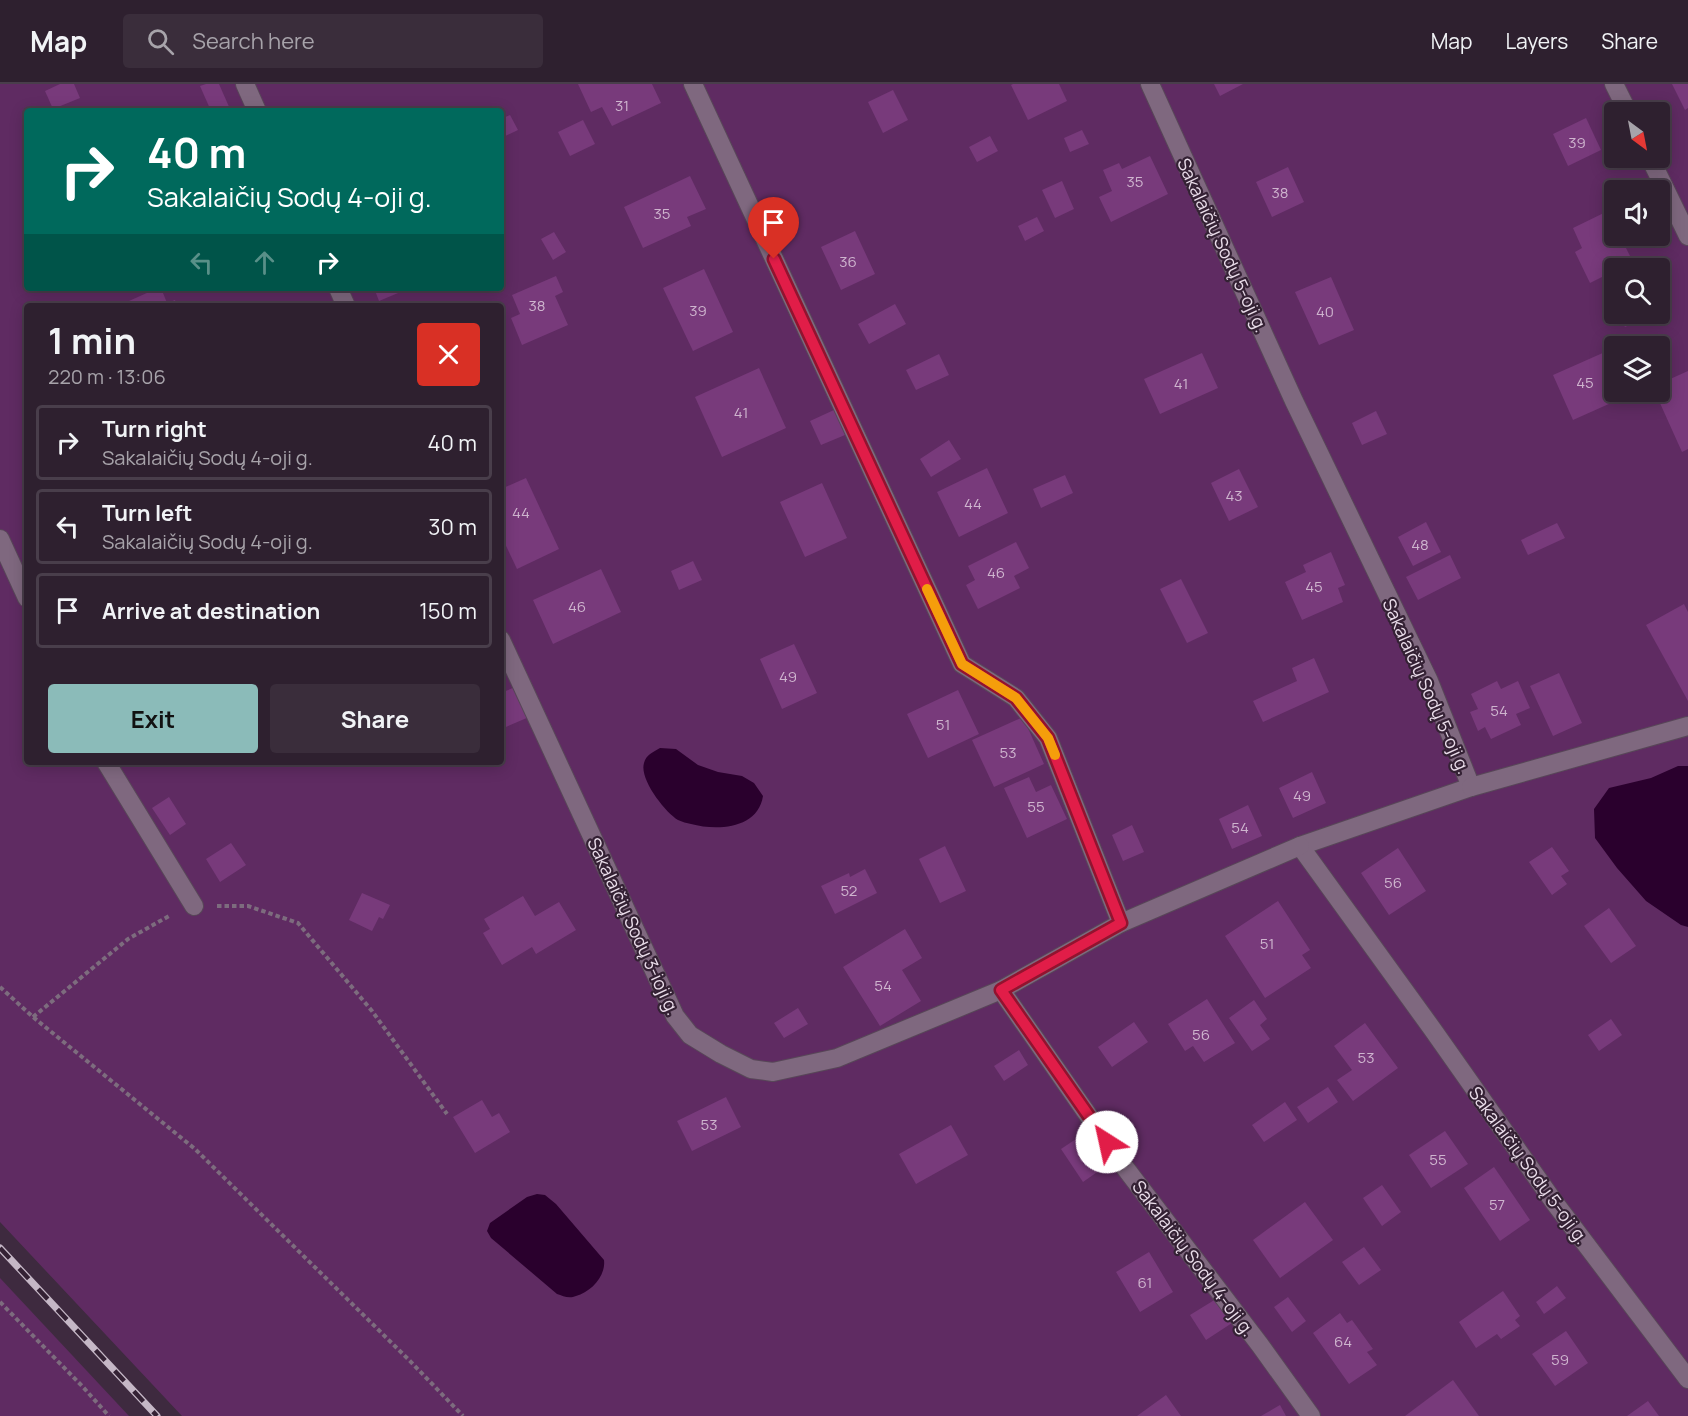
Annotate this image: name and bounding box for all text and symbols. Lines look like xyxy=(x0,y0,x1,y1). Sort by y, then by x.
search box xyxy=(123,14,543,68)
text: Map xyxy=(30,22,87,60)
icon: search xyxy=(144,25,177,58)
text: Search here xyxy=(192,26,315,56)
text: Map xyxy=(1431,27,1472,55)
text: Layers xyxy=(1505,27,1568,55)
text: Share xyxy=(1601,27,1658,55)
house number: 31 xyxy=(615,95,629,116)
north arrow xyxy=(1604,102,1670,168)
map controls xyxy=(1604,102,1670,402)
text: 40 m xyxy=(147,123,246,181)
icon: right xyxy=(48,132,126,210)
house number: 39 xyxy=(1568,132,1586,153)
street label: Sakalaičių Sodų 5-oji g. xyxy=(1172,154,1274,336)
house number: 35 xyxy=(1127,171,1143,192)
text: Sakalaičių Sodų 4-oji g. xyxy=(147,178,432,215)
button: sound xyxy=(1604,180,1670,246)
house number: 38 xyxy=(1271,182,1289,203)
pin xyxy=(748,197,799,259)
house number: 35 xyxy=(654,203,670,224)
icon: arrive xyxy=(757,206,790,239)
icon: left xyxy=(185,246,218,279)
icon: ahead xyxy=(248,246,281,279)
icon: right xyxy=(311,246,344,279)
house number: 36 xyxy=(839,251,857,272)
button: search xyxy=(1604,258,1670,324)
house number: 38 xyxy=(528,295,546,316)
house number: 39 xyxy=(689,300,707,321)
house number: 40 xyxy=(1316,301,1334,322)
text: 1 min xyxy=(48,316,136,365)
button: close xyxy=(417,323,480,386)
button: layers xyxy=(1604,336,1670,402)
text: 220 m · 13:06 xyxy=(48,363,166,390)
house number: 45 xyxy=(1576,372,1594,393)
house number: 41 xyxy=(1174,373,1188,394)
house number: 41 xyxy=(734,402,748,423)
text: Turn right xyxy=(102,414,207,444)
icon: right xyxy=(51,426,84,459)
text: 40 m xyxy=(428,428,477,458)
text: Sakalaičių Sodų 4-oji g. xyxy=(102,444,313,471)
house number: 43 xyxy=(1225,485,1243,506)
house number: 44 xyxy=(964,493,982,514)
text: Turn left xyxy=(102,498,192,528)
house number: 44 xyxy=(512,502,530,523)
icon: left xyxy=(51,510,84,543)
text: 30 m xyxy=(428,512,477,542)
text: Sakalaičių Sodų 4-oji g. xyxy=(102,528,313,555)
house number: 48 xyxy=(1411,534,1429,555)
house number: 46 xyxy=(987,562,1005,583)
house number: 45 xyxy=(1305,576,1323,597)
icon: arrive xyxy=(51,594,84,627)
street label: Sakalaičių Sodų 5-oji g. xyxy=(1378,595,1476,777)
text: Arrive at destination xyxy=(102,596,320,626)
text: 150 m xyxy=(419,596,477,626)
house number: 46 xyxy=(568,596,586,617)
house number: 49 xyxy=(779,666,797,687)
button: Exit xyxy=(48,684,258,753)
button: Share xyxy=(270,684,480,753)
house number: 54 xyxy=(1490,700,1508,721)
house number: 51 xyxy=(936,714,950,735)
house number: 53 xyxy=(1000,742,1016,763)
house number: 49 xyxy=(1293,785,1311,806)
house number: 55 xyxy=(1027,796,1045,817)
house number: 54 xyxy=(1231,817,1249,838)
street label: Sakalaičių Sodų 3-ioji g. xyxy=(582,833,686,1019)
house number: 56 xyxy=(1384,872,1402,893)
house number: 52 xyxy=(841,880,857,901)
house number: 51 xyxy=(1260,933,1274,954)
house number: 54 xyxy=(874,975,892,996)
house number: 56 xyxy=(1192,1024,1210,1045)
house number: 53 xyxy=(1358,1047,1374,1068)
street label: Sakalaičių Sodų 5-oji g. xyxy=(1464,1081,1594,1249)
position arrow xyxy=(1075,1110,1139,1174)
house number: 53 xyxy=(701,1114,717,1135)
house number: 55 xyxy=(1429,1149,1447,1170)
street label: Sakalaičių Sodų 4-oji g. xyxy=(1127,1175,1261,1341)
house number: 57 xyxy=(1489,1194,1505,1215)
house number: 61 xyxy=(1138,1272,1152,1293)
house number: 64 xyxy=(1334,1331,1352,1352)
house number: 59 xyxy=(1551,1349,1569,1370)

